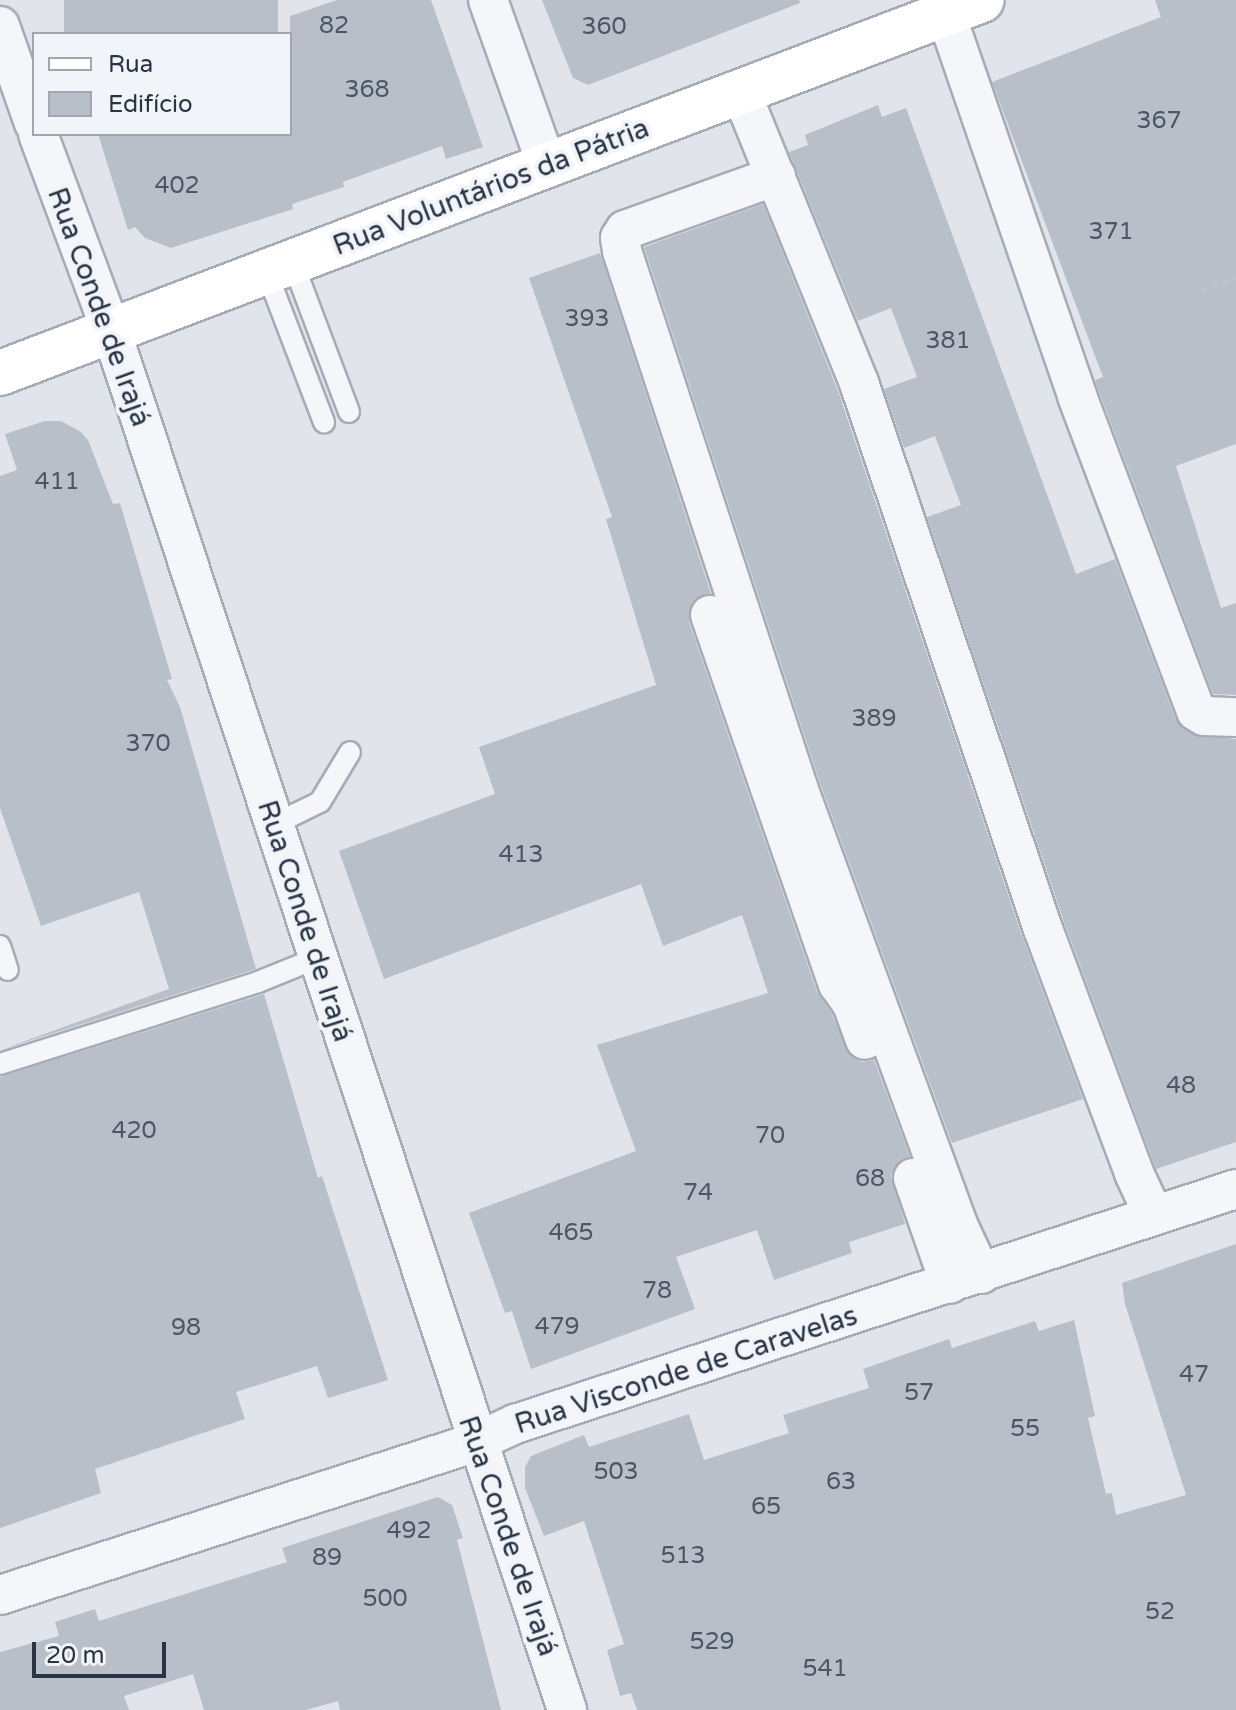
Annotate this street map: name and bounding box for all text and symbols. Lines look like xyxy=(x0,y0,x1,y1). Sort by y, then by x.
house number: 82 xyxy=(319,12,349,40)
house number: 360 xyxy=(581,13,627,41)
legend xyxy=(32,32,292,136)
text: Rua xyxy=(108,50,153,79)
house number: 368 xyxy=(344,76,390,104)
text: Edifício xyxy=(108,90,193,119)
house number: 367 xyxy=(1136,107,1182,135)
street label: Rua Voluntários da Pátria xyxy=(328,111,654,263)
house number: 402 xyxy=(154,172,200,200)
street label: Rua Conde de Irajá xyxy=(40,183,158,431)
house number: 371 xyxy=(1088,218,1134,246)
house number: 393 xyxy=(564,305,610,333)
house number: 381 xyxy=(925,327,971,355)
house number: 411 xyxy=(34,468,80,496)
house number: 389 xyxy=(851,705,897,733)
house number: 370 xyxy=(125,730,171,758)
street label: Rua Conde de Irajá xyxy=(250,796,360,1046)
house number: 413 xyxy=(498,841,544,869)
house number: 48 xyxy=(1166,1072,1196,1100)
house number: 420 xyxy=(111,1117,157,1145)
house number: 70 xyxy=(755,1122,785,1150)
house number: 68 xyxy=(855,1165,885,1193)
house number: 74 xyxy=(683,1179,713,1207)
house number: 465 xyxy=(548,1219,594,1247)
house number: 78 xyxy=(642,1277,672,1305)
street label: Rua Visconde de Caravelas xyxy=(511,1299,861,1441)
house number: 479 xyxy=(534,1313,580,1341)
house number: 98 xyxy=(171,1314,201,1342)
house number: 47 xyxy=(1179,1361,1209,1389)
house number: 57 xyxy=(904,1379,934,1407)
street label: Rua Conde de Irajá xyxy=(451,1412,565,1660)
house number: 55 xyxy=(1010,1415,1040,1443)
house number: 503 xyxy=(593,1458,639,1486)
house number: 63 xyxy=(826,1468,856,1496)
house number: 65 xyxy=(751,1493,781,1521)
house number: 492 xyxy=(386,1517,432,1545)
house number: 513 xyxy=(660,1542,706,1570)
house number: 89 xyxy=(312,1544,342,1572)
house number: 500 xyxy=(362,1585,408,1613)
house number: 52 xyxy=(1145,1598,1175,1626)
scale bar xyxy=(36,1626,170,1676)
house number: 529 xyxy=(689,1628,735,1656)
text: 20 m xyxy=(46,1641,104,1670)
house number: 541 xyxy=(802,1655,848,1683)

